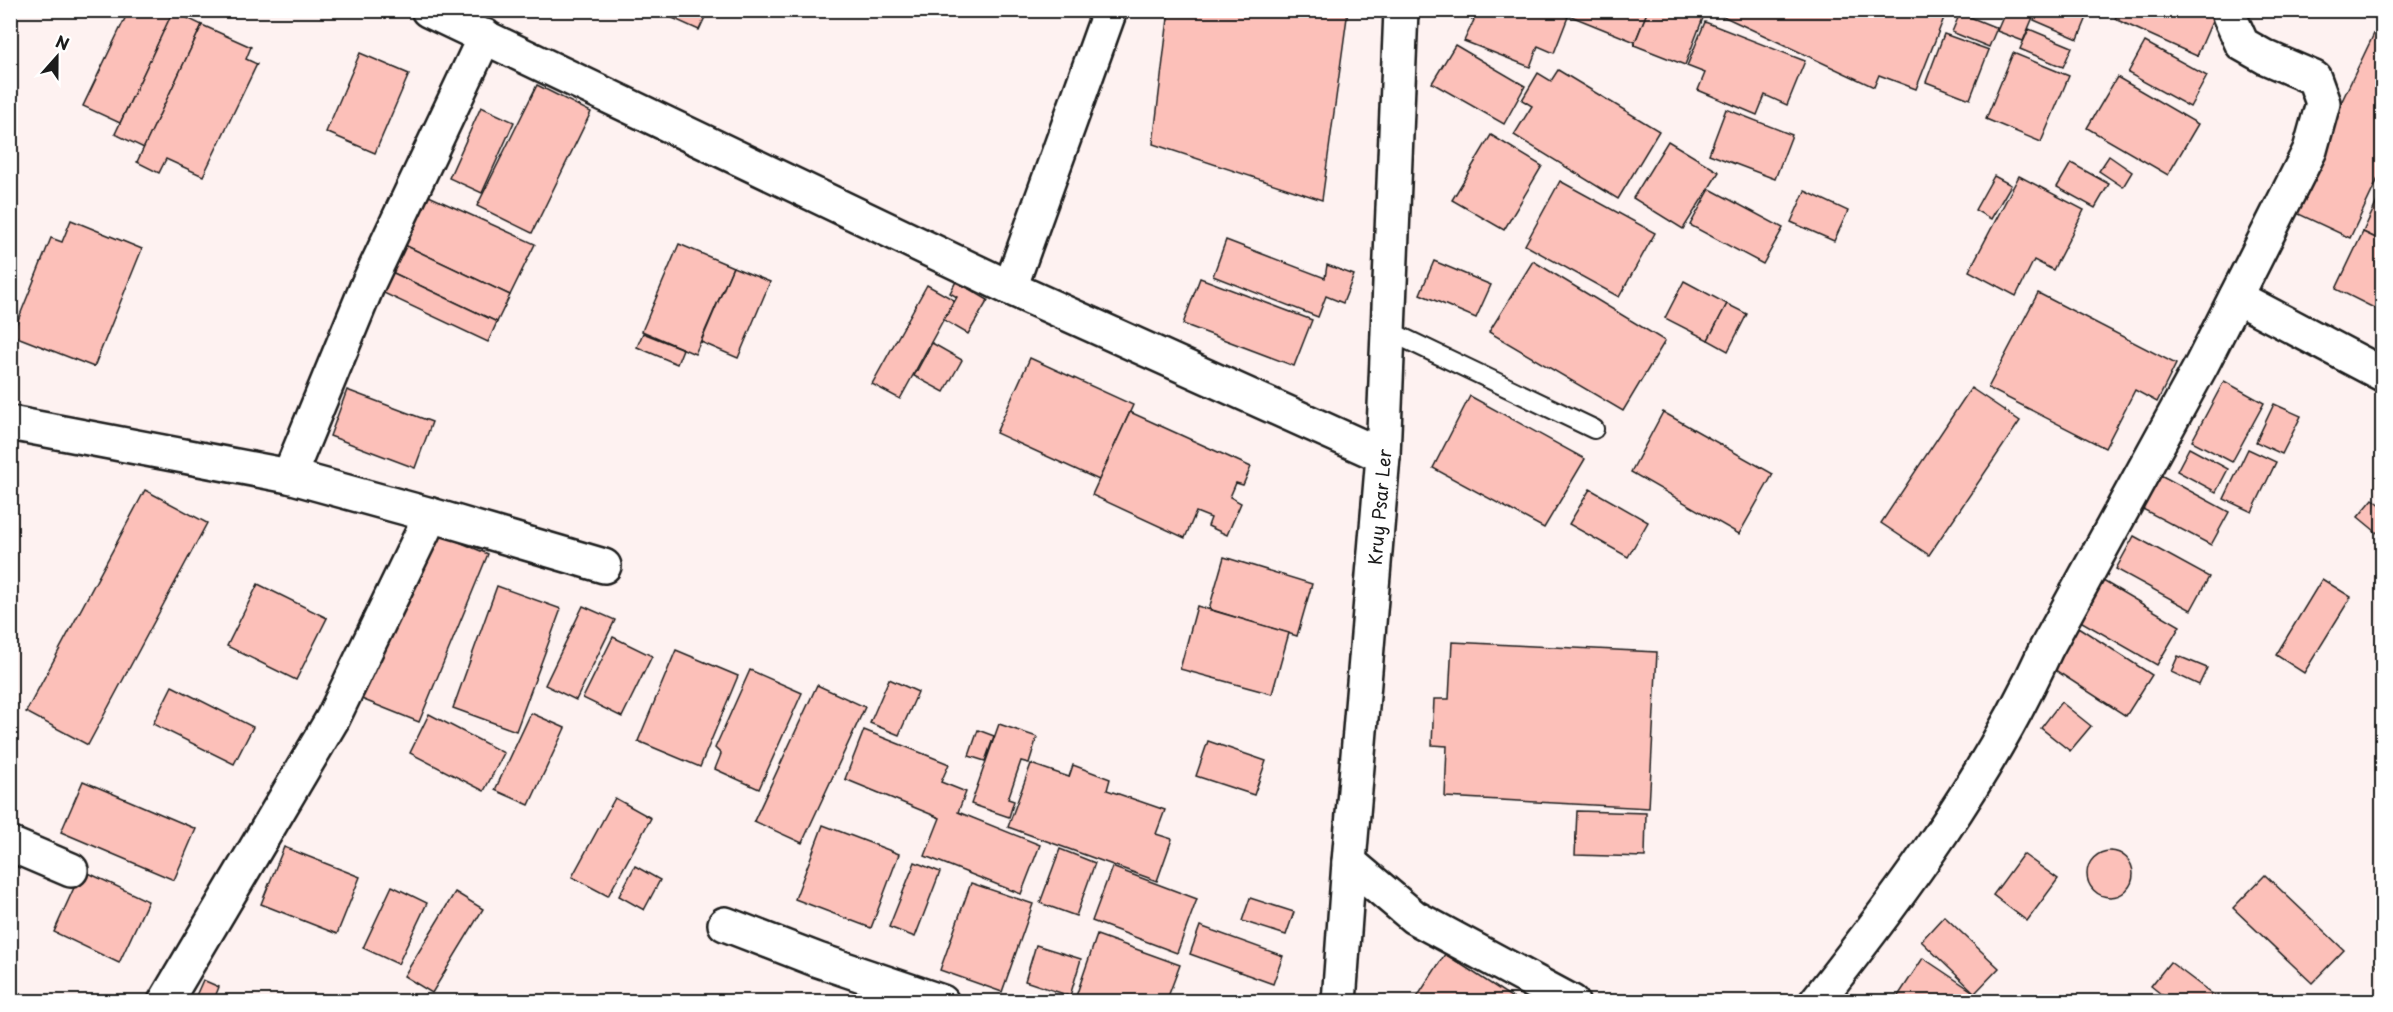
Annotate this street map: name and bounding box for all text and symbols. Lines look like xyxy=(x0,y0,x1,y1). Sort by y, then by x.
north arrow xyxy=(27,27,87,87)
text: N xyxy=(53,29,73,56)
street label: Kruy Psar Ler xyxy=(1360,447,1398,566)

